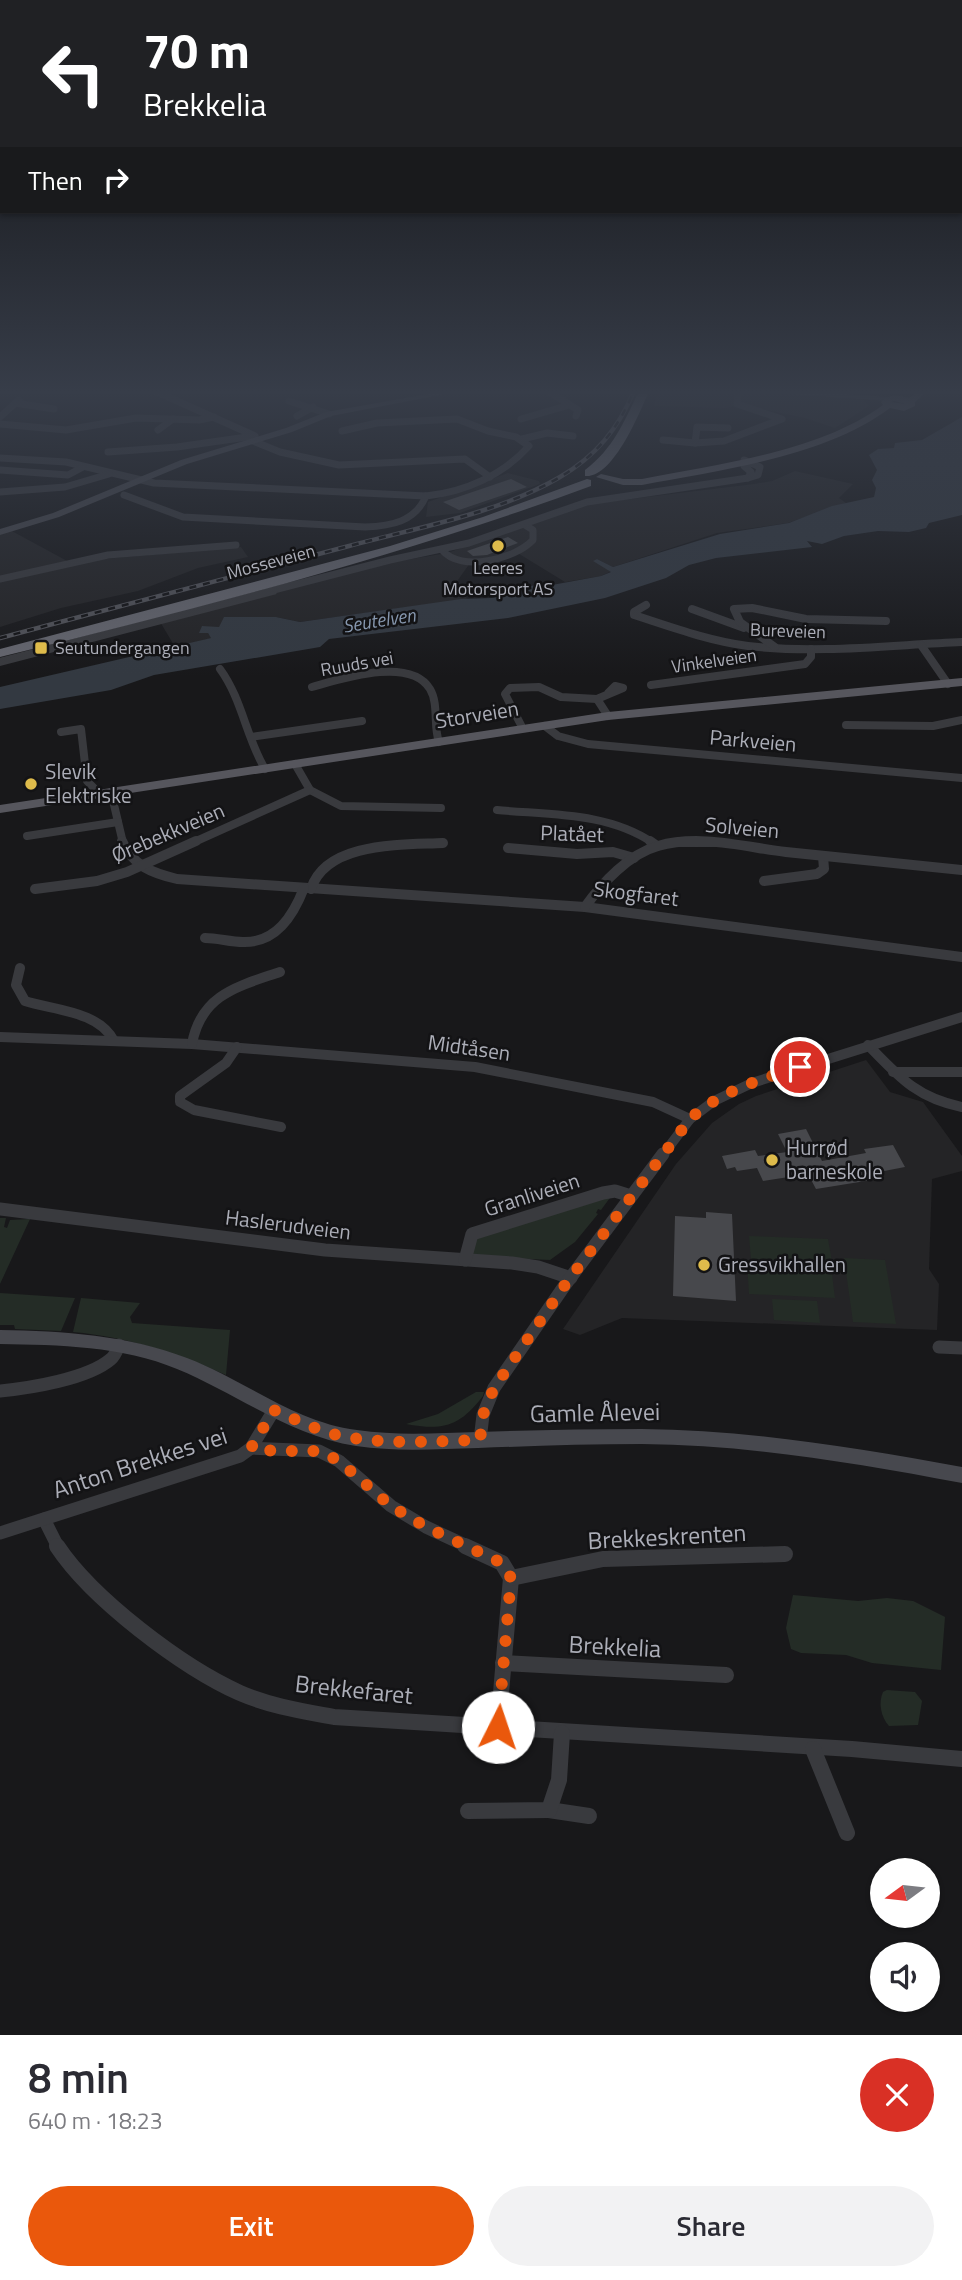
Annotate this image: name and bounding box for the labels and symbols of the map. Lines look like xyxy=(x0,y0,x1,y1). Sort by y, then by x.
street label: Mosseveien xyxy=(224,537,318,586)
marker: Leeres Motorsport AS xyxy=(490,538,506,554)
place label: Leeres Motorsport AS xyxy=(443,554,553,602)
water label: Seutelven xyxy=(340,599,418,640)
street label: Bureveien xyxy=(750,616,826,645)
place label: Seutundergangen xyxy=(55,634,190,661)
marker: Seutundergangen xyxy=(33,640,49,656)
street label: Vinkelveien xyxy=(669,641,758,680)
street label: Ruuds vei xyxy=(318,644,395,683)
street label: Storveien xyxy=(433,692,521,736)
street label: Parkveien xyxy=(708,720,798,760)
place label: Slevik Elektriske xyxy=(45,755,132,811)
marker: Slevik Elektriske xyxy=(23,776,39,792)
street label: Ørebekkveien xyxy=(106,794,229,870)
street label: Solveien xyxy=(704,808,781,846)
street label: Platået xyxy=(540,816,605,850)
street label: Skogfaret xyxy=(592,872,681,914)
street label: Midtåsen xyxy=(426,1025,512,1069)
pin xyxy=(770,1037,830,1097)
place label: Hurrød barneskole xyxy=(786,1131,883,1187)
marker: Hurrød barneskole xyxy=(764,1152,780,1168)
street label: Granliveien xyxy=(480,1164,583,1224)
street label: Haslerudveien xyxy=(223,1200,353,1248)
place label: Gressvikhallen xyxy=(718,1248,846,1280)
marker: Gressvikhallen xyxy=(696,1257,712,1273)
street label: Gamle Ålevei xyxy=(530,1393,660,1431)
street label: Anton Brekkes vei xyxy=(48,1417,231,1507)
street label: Brekkeskrenten xyxy=(587,1514,747,1558)
street label: Brekkelia xyxy=(568,1626,662,1666)
street label: Brekkefaret xyxy=(293,1665,415,1713)
position arrow xyxy=(461,1690,535,1764)
north arrow xyxy=(870,1858,940,1928)

